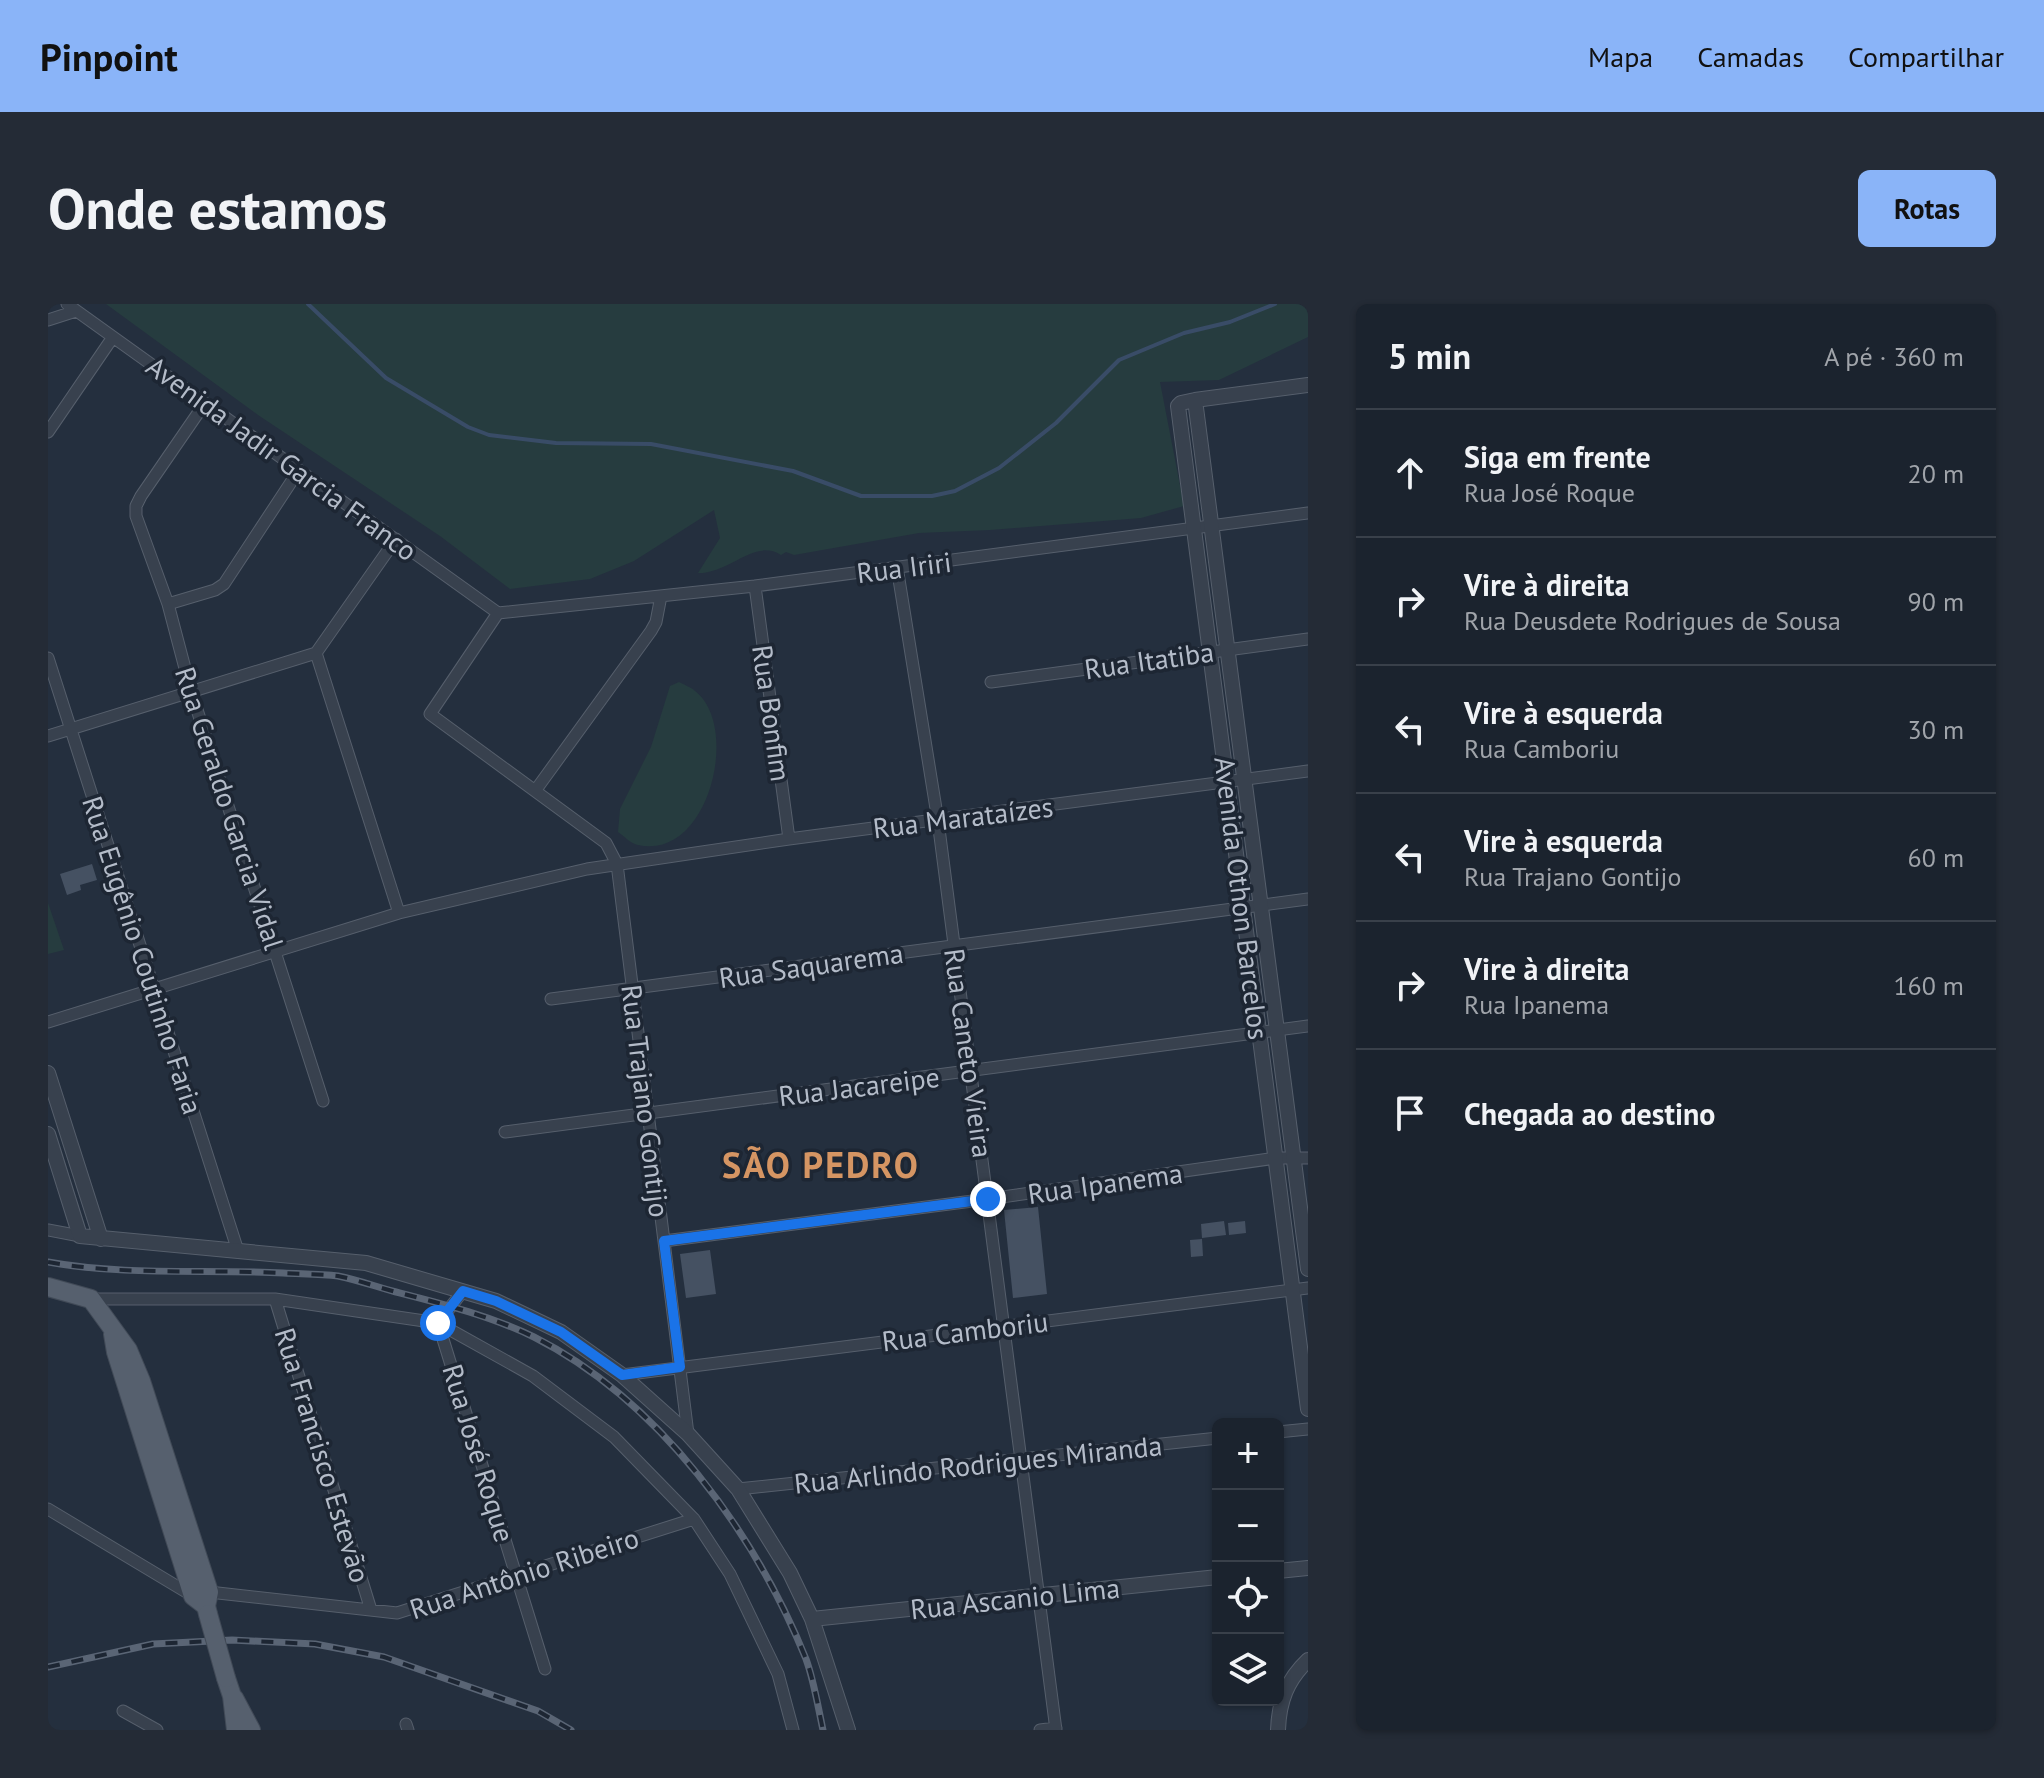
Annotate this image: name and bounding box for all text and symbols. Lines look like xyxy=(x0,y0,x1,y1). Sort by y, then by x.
text: Pinpoint xyxy=(40,32,178,81)
text: Mapa xyxy=(1588,38,1653,75)
text: Camadas xyxy=(1697,38,1804,75)
text: Compartilhar xyxy=(1848,38,2004,75)
button: Rotas xyxy=(1858,170,1996,247)
text: Onde estamos xyxy=(48,172,387,244)
text: 5 min xyxy=(1388,334,1471,378)
text: A pé · 360 m xyxy=(1824,340,1964,373)
street label: Avenida Jadir Garcia Franco xyxy=(139,347,425,569)
text: Siga em frente xyxy=(1464,437,1651,476)
icon: ahead xyxy=(1388,451,1432,495)
text: 20 m xyxy=(1908,457,1964,490)
text: Rua José Roque xyxy=(1464,476,1635,509)
street label: Rua Iriri xyxy=(855,543,953,591)
text: Vire à direita xyxy=(1464,565,1629,604)
icon: right xyxy=(1388,579,1432,623)
text: 90 m xyxy=(1908,585,1964,618)
text: Rua Deusdete Rodrigues de Sousa xyxy=(1464,604,1841,637)
street label: Rua Itatiba xyxy=(1082,633,1216,687)
street label: Rua Bonfim xyxy=(744,642,800,784)
street label: Rua Geraldo Garcia Vidal xyxy=(167,662,293,954)
text: Vire à esquerda xyxy=(1464,693,1663,732)
icon: left xyxy=(1388,707,1432,751)
text: 30 m xyxy=(1908,713,1964,746)
text: Rua Camboriu xyxy=(1464,732,1619,765)
street label: Avenida Othon Barcelos xyxy=(1206,754,1278,1042)
street label: Rua Marataízes xyxy=(871,788,1055,846)
street label: Rua Eugênio Coutinho Faria xyxy=(74,791,212,1119)
text: Vire à esquerda xyxy=(1464,821,1663,860)
icon: left xyxy=(1388,835,1432,879)
text: 60 m xyxy=(1908,841,1964,874)
text: Rua Trajano Gontijo xyxy=(1464,860,1681,893)
street label: Rua Saquarema xyxy=(716,934,906,996)
street label: Rua Caneto Vieira xyxy=(936,946,1002,1160)
text: Vire à direita xyxy=(1464,949,1629,988)
icon: right xyxy=(1388,963,1432,1007)
text: 160 m xyxy=(1893,969,1964,1002)
street label: Rua Trajano Gontijo xyxy=(613,983,679,1219)
text: Rua Ipanema xyxy=(1464,988,1609,1021)
street label: Rua Jacareipe xyxy=(776,1058,942,1114)
icon: arrive xyxy=(1388,1091,1432,1135)
text: Chegada ao destino xyxy=(1464,1094,1715,1133)
district label: SÃO PEDRO xyxy=(722,1141,920,1188)
street label: Rua Ipanema xyxy=(1025,1154,1185,1212)
route end xyxy=(970,1181,1006,1217)
street label: Rua Camboriu xyxy=(880,1302,1050,1360)
route start xyxy=(420,1305,456,1341)
street label: Rua Francisco Estevão xyxy=(267,1323,379,1587)
street label: Rua José Roque xyxy=(434,1360,524,1546)
map controls xyxy=(1212,1418,1284,1706)
button: + xyxy=(1212,1418,1284,1490)
street label: Rua Arlindo Rodrigues Miranda xyxy=(792,1426,1164,1502)
button: − xyxy=(1212,1490,1284,1562)
street label: Rua Antônio Ribeiro xyxy=(405,1519,643,1627)
button: locate xyxy=(1212,1562,1284,1634)
street label: Rua Ascanio Lima xyxy=(908,1569,1122,1627)
button: layers xyxy=(1212,1634,1284,1706)

